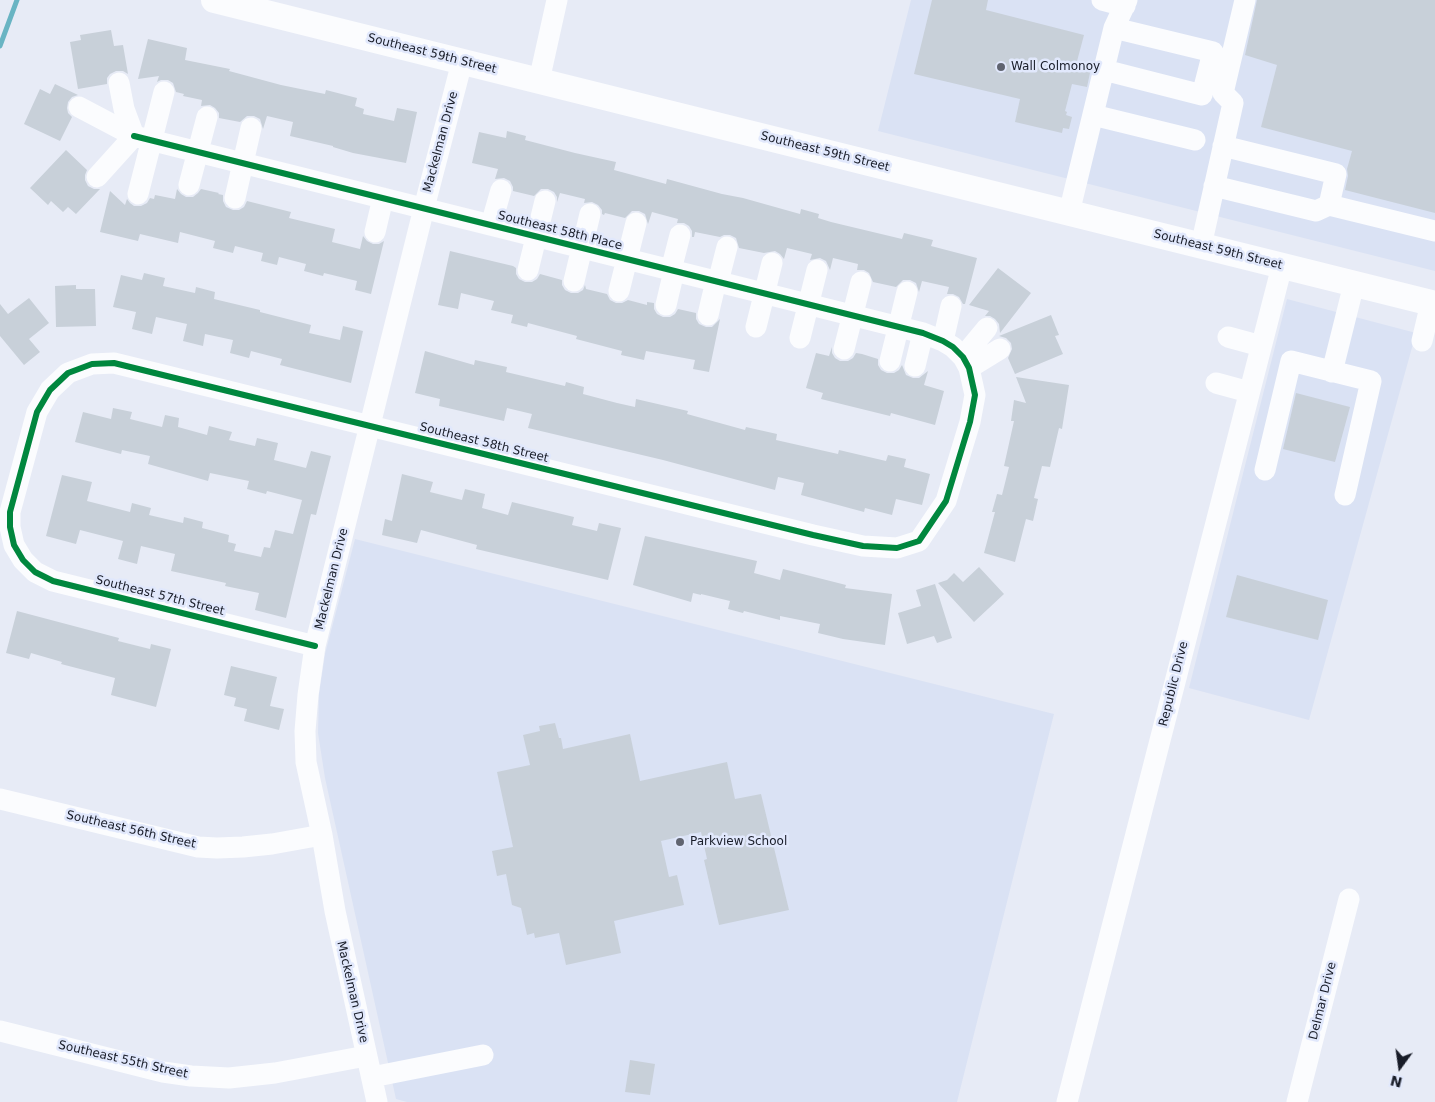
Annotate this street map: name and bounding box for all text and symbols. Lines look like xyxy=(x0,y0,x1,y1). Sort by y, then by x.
street label: Southeast 59th Street xyxy=(366,31,498,77)
place label: Wall Colmonoy xyxy=(1011,60,1100,74)
marker: Wall Colmonoy xyxy=(995,61,1007,73)
street label: Mackelman Drive xyxy=(421,90,461,194)
street label: Southeast 59th Street xyxy=(759,129,891,175)
street label: Southeast 58th Place xyxy=(496,209,624,253)
street label: Southeast 59th Street xyxy=(1152,227,1284,273)
street label: Southeast 58th Street xyxy=(418,420,550,466)
street label: Mackelman Drive xyxy=(312,527,352,631)
street label: Southeast 57th Street xyxy=(94,573,226,619)
street label: Republic Drive xyxy=(1156,640,1192,728)
street label: Southeast 56th Street xyxy=(65,808,197,852)
place label: Parkview School xyxy=(690,835,787,849)
marker: Parkview School xyxy=(674,836,686,848)
street label: Mackelman Drive xyxy=(333,940,371,1044)
street label: Delmar Drive xyxy=(1306,961,1340,1041)
street label: Southeast 55th Street xyxy=(57,1038,189,1082)
north arrow xyxy=(1375,1042,1425,1092)
text: N xyxy=(1389,1072,1404,1091)

